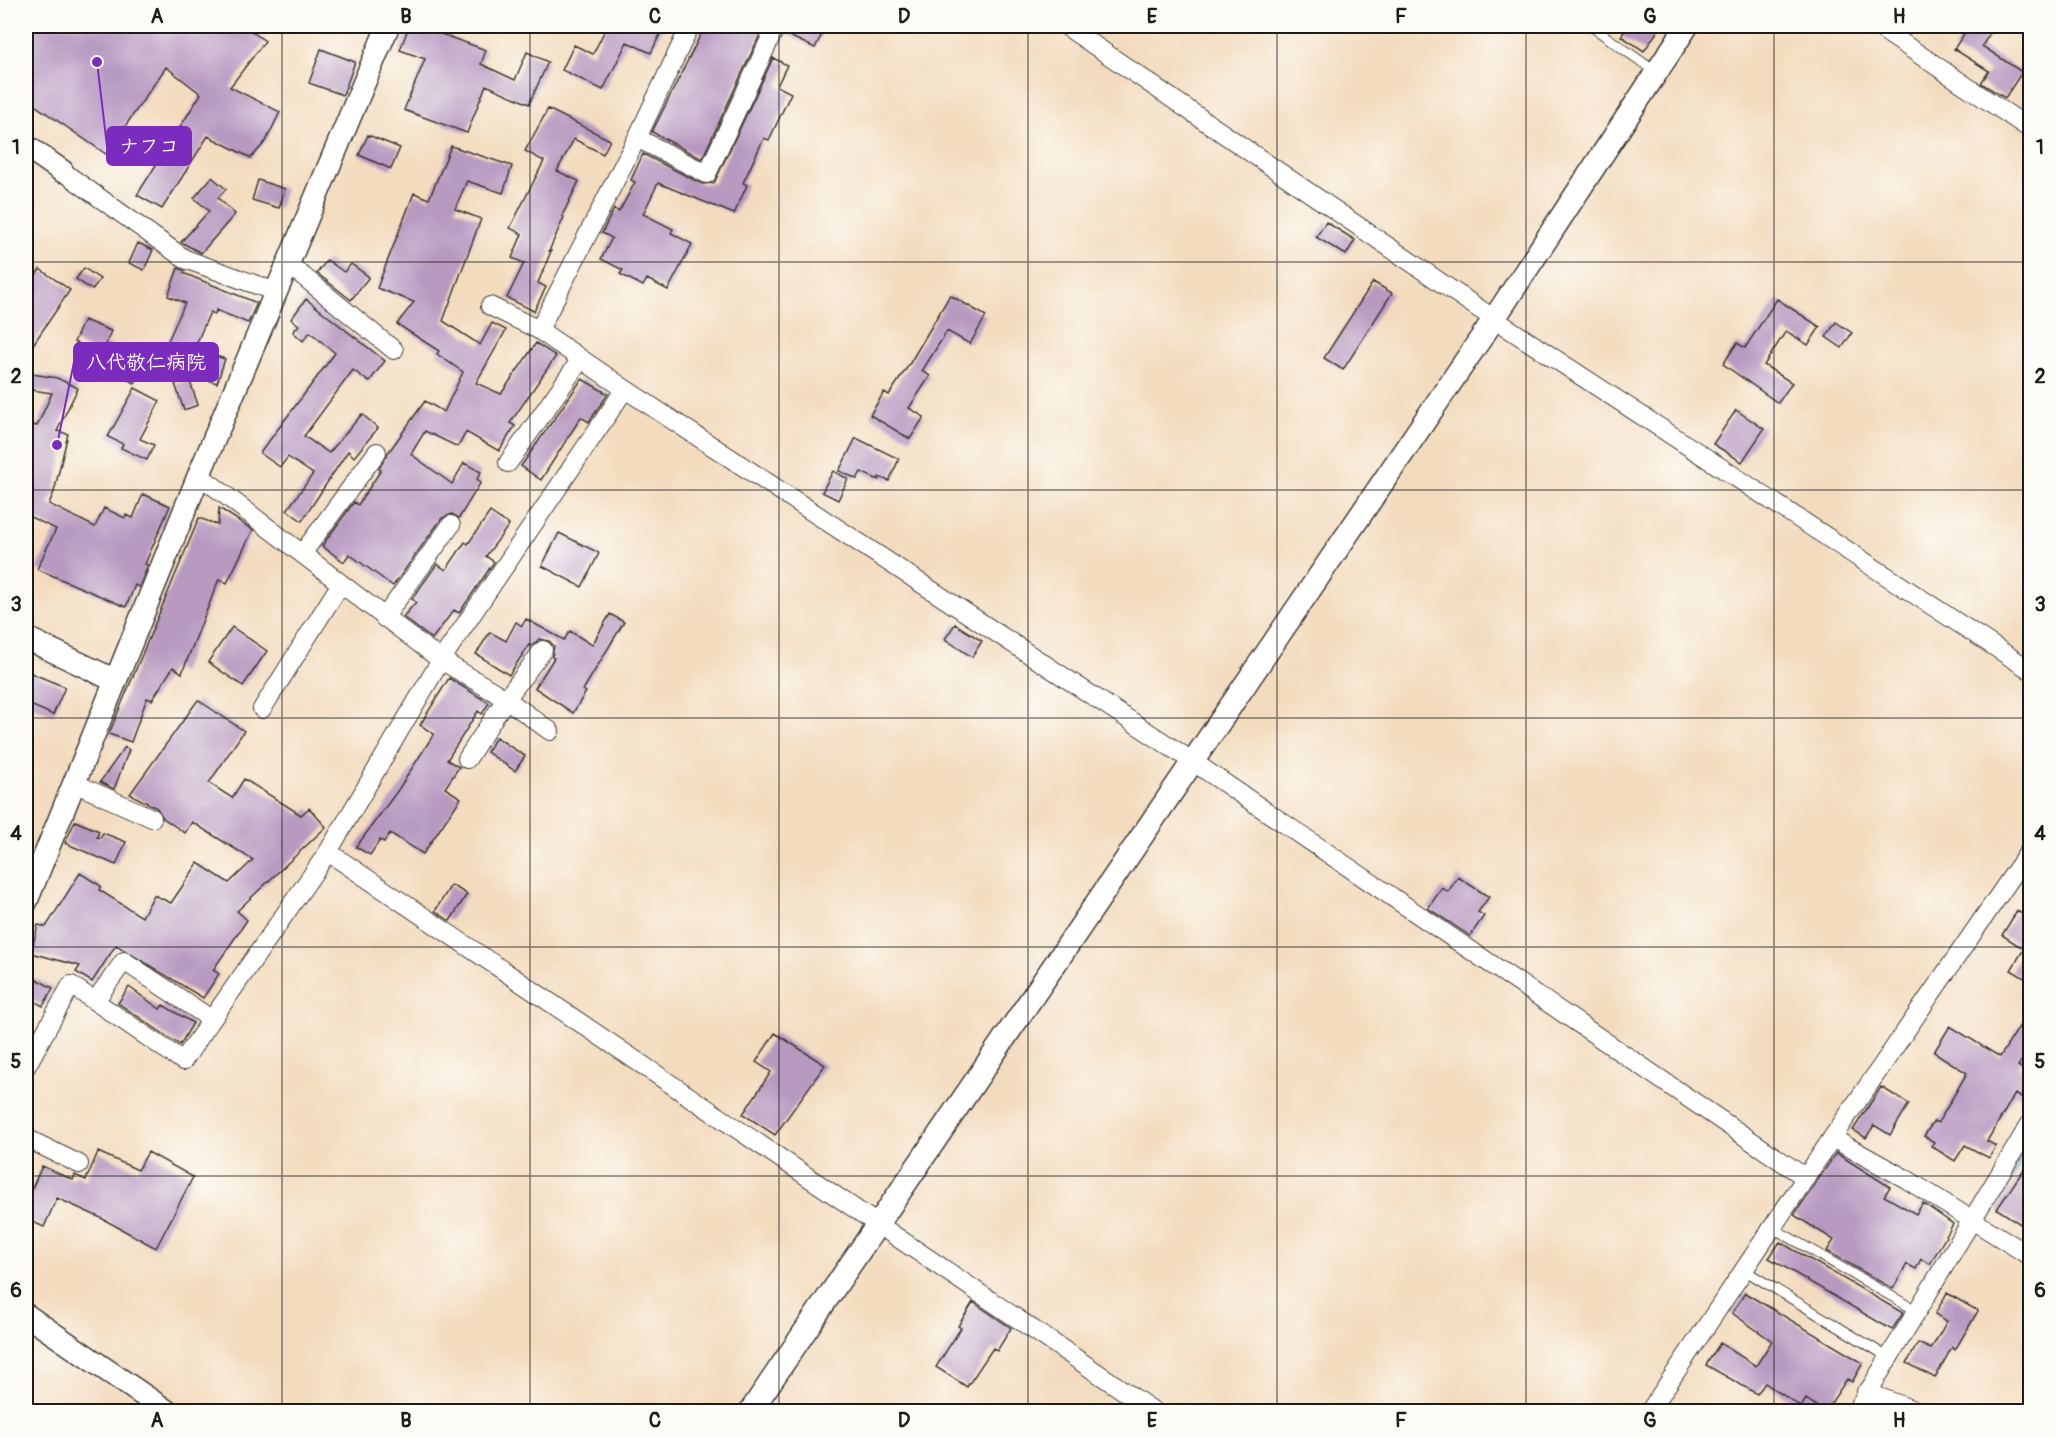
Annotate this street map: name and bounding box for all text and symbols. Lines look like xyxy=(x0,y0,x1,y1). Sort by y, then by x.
text: A xyxy=(151,4,164,29)
text: B xyxy=(400,4,412,29)
text: C xyxy=(649,4,661,29)
text: D xyxy=(898,4,911,29)
text: E xyxy=(1147,4,1158,29)
text: F xyxy=(1395,4,1407,29)
text: G xyxy=(1643,4,1657,29)
text: H xyxy=(1893,4,1906,29)
callout: ナフコ xyxy=(107,127,191,165)
text: ナフコ xyxy=(119,134,179,159)
text: 1 xyxy=(12,135,20,160)
text: 1 xyxy=(2036,135,2044,160)
callout: 八代敬仁病院 xyxy=(74,343,218,381)
text: 八代敬仁病院 xyxy=(86,350,206,375)
text: 2 xyxy=(10,364,22,389)
text: 2 xyxy=(2034,364,2046,389)
text: 3 xyxy=(10,592,22,617)
text: 3 xyxy=(2034,592,2046,617)
text: 4 xyxy=(10,821,22,846)
text: 4 xyxy=(2034,821,2046,846)
text: 5 xyxy=(11,1049,22,1074)
text: 5 xyxy=(2035,1049,2046,1074)
text: 6 xyxy=(10,1278,22,1303)
text: 6 xyxy=(2034,1278,2046,1303)
text: A xyxy=(151,1408,164,1433)
text: B xyxy=(400,1408,412,1433)
text: C xyxy=(649,1408,661,1433)
text: D xyxy=(898,1408,911,1433)
text: E xyxy=(1147,1408,1158,1433)
text: F xyxy=(1395,1408,1407,1433)
text: G xyxy=(1643,1408,1657,1433)
text: H xyxy=(1893,1408,1906,1433)

